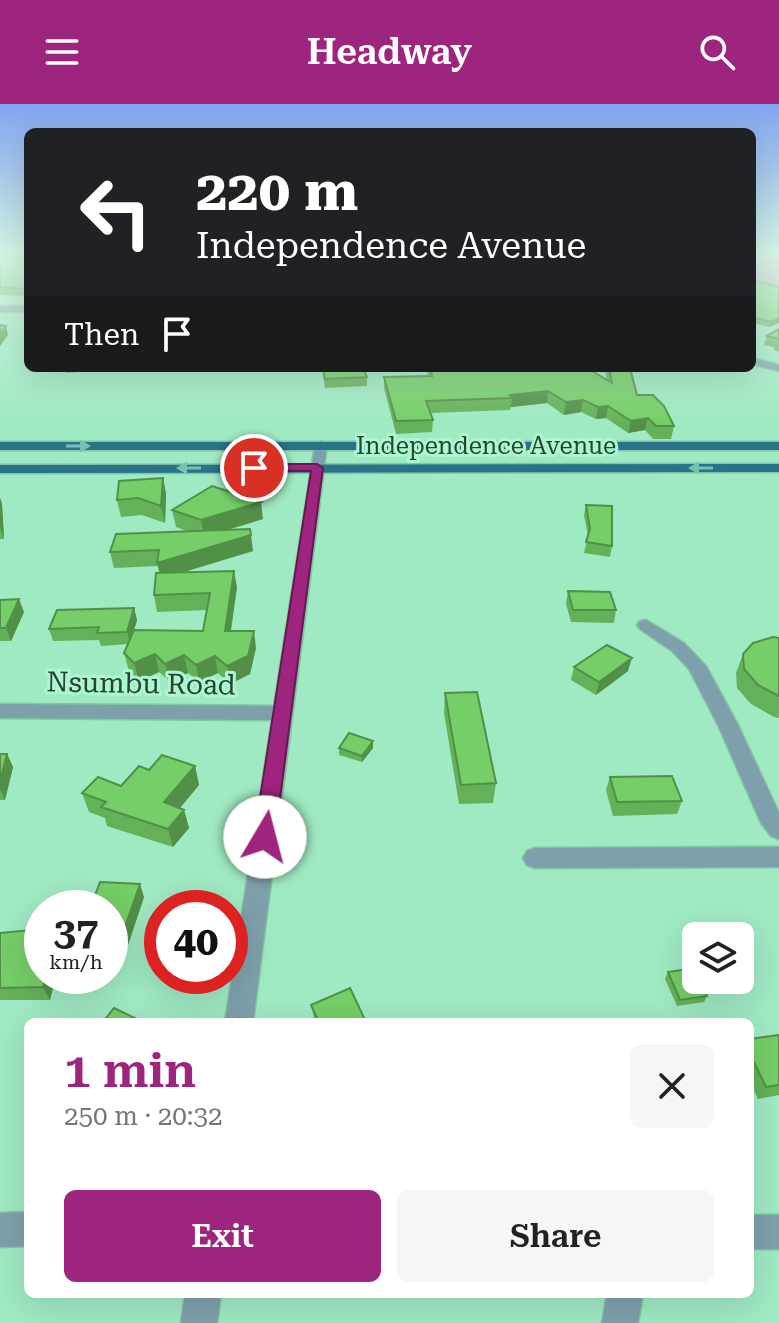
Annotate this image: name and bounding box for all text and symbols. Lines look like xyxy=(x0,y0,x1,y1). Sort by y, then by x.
icon: menu xyxy=(40,30,84,74)
icon: search xyxy=(695,30,739,74)
text: Headway xyxy=(307,31,472,73)
text: 220 m xyxy=(196,158,358,224)
icon: left xyxy=(64,160,168,264)
text: Independence Avenue xyxy=(196,225,586,267)
icon: arrive xyxy=(155,312,199,356)
text: Then xyxy=(64,317,139,352)
street label: Independence Avenue xyxy=(356,432,616,460)
pin xyxy=(220,434,288,502)
one-way arrow xyxy=(66,440,91,452)
icon: arrive xyxy=(232,446,276,490)
one-way arrow xyxy=(176,462,201,474)
one-way arrow xyxy=(688,462,713,474)
street label: Nsumbu Road xyxy=(46,665,236,702)
position arrow xyxy=(223,795,307,879)
speed limit sign: 40 xyxy=(144,890,248,994)
text: 37 xyxy=(54,908,98,955)
map controls xyxy=(682,922,754,994)
button: layers xyxy=(682,922,754,994)
text: km/h xyxy=(49,950,103,974)
text: 1 min xyxy=(64,1043,196,1099)
button: close xyxy=(630,1044,714,1128)
text: 250 m · 20:32 xyxy=(64,1101,223,1131)
button: Exit xyxy=(64,1190,381,1282)
button: Share xyxy=(397,1190,714,1282)

